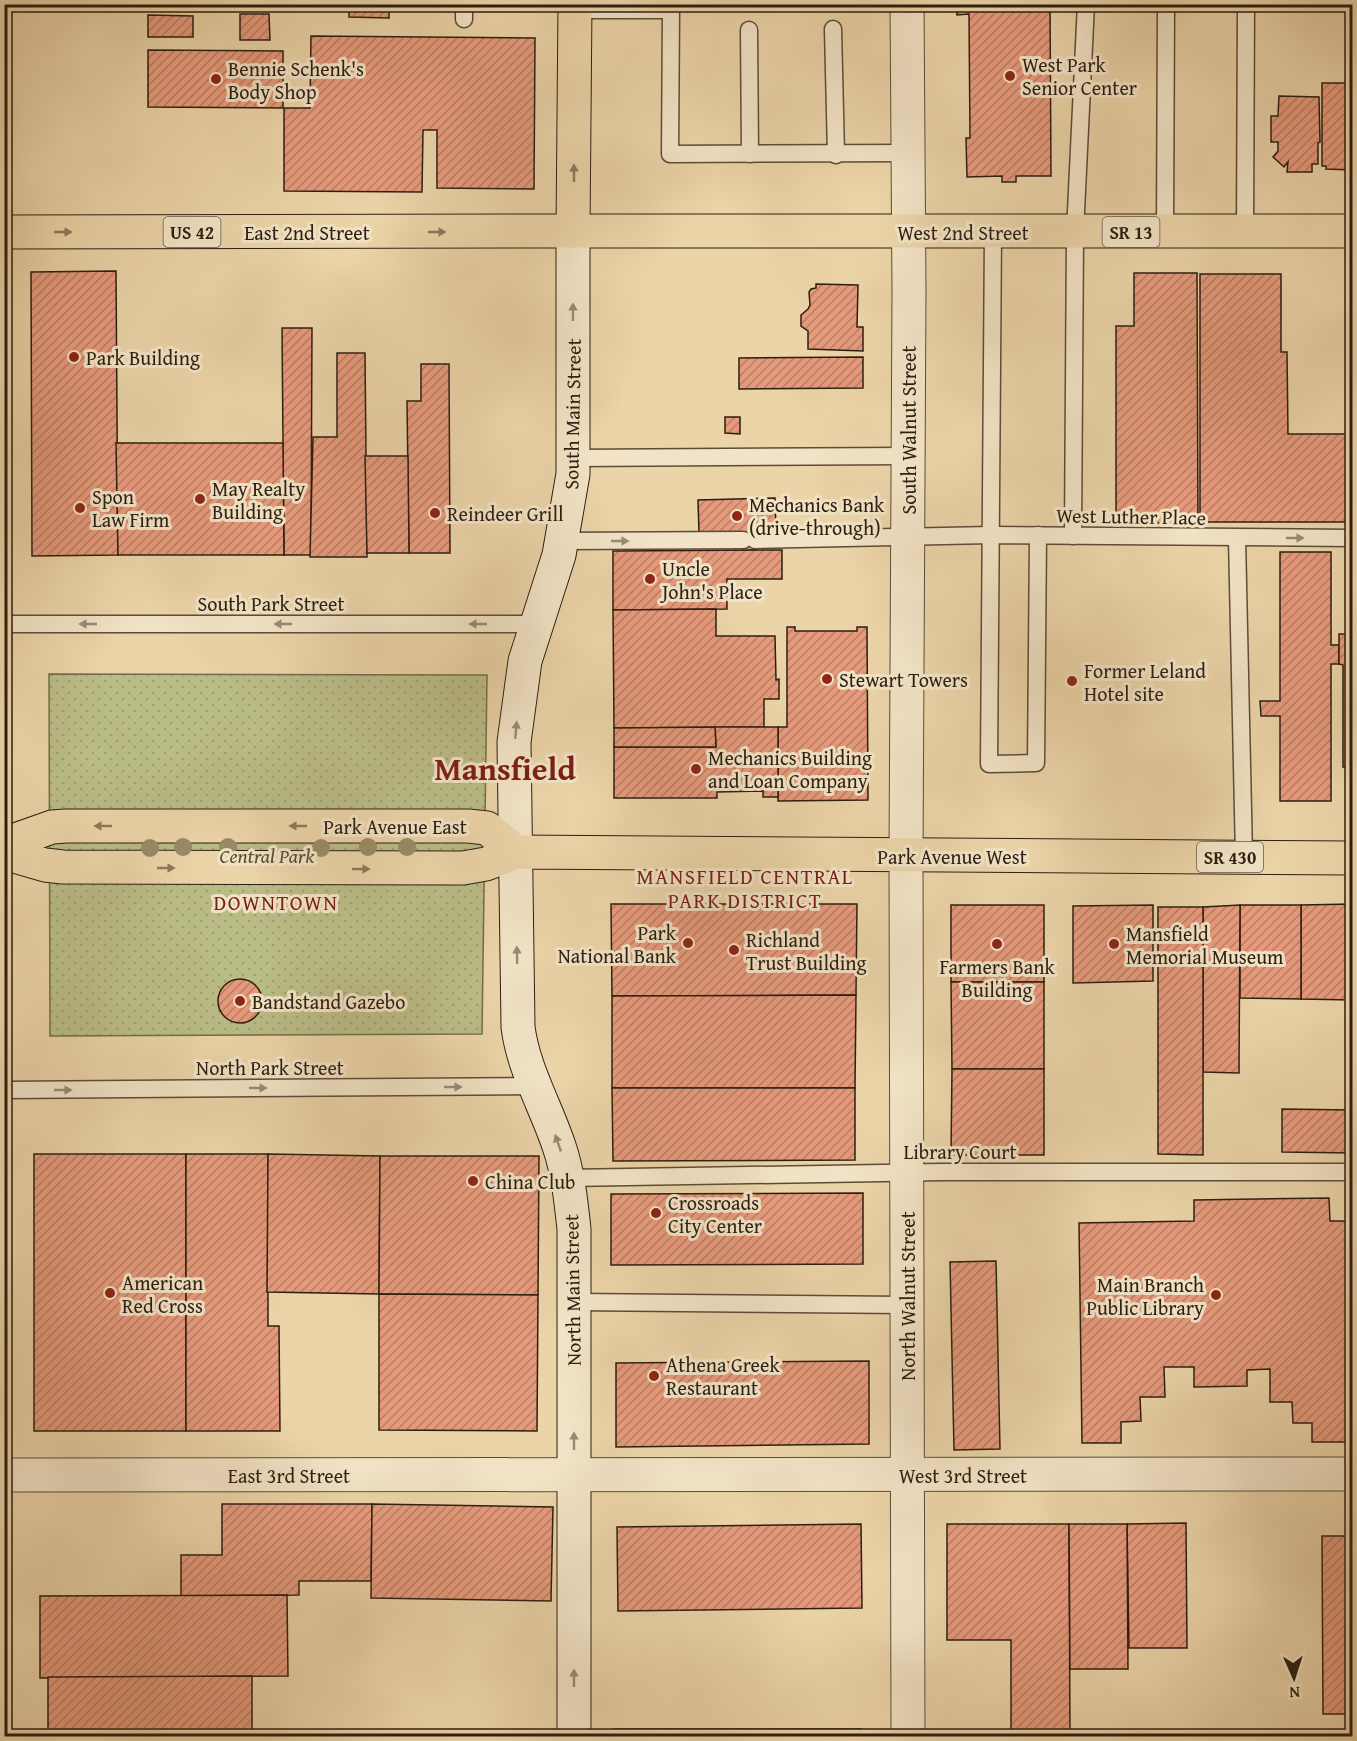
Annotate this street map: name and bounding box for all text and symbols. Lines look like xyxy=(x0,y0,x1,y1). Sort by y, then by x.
place label: West Park Senior Center xyxy=(1022,50,1137,102)
place label: Bennie Schenk's Body Shop xyxy=(228,54,364,106)
marker: West Park Senior Center xyxy=(1003,69,1017,83)
marker: Bennie Schenk's Body Shop xyxy=(209,72,223,86)
one-way arrow xyxy=(569,163,579,182)
road number: US 42 xyxy=(164,217,220,247)
road number: SR 13 xyxy=(1102,217,1160,247)
street label: East 2nd Street xyxy=(244,218,370,247)
street label: West 2nd Street xyxy=(897,218,1029,247)
one-way arrow xyxy=(53,227,72,237)
one-way arrow xyxy=(428,227,447,237)
one-way arrow xyxy=(568,302,578,321)
street label: South Main Street xyxy=(556,338,588,490)
place label: Park Building xyxy=(86,343,200,372)
street label: South Walnut Street xyxy=(894,346,923,514)
marker: Park Building xyxy=(67,350,81,364)
place label: May Realty Building xyxy=(212,474,305,526)
place label: Spon Law Firm xyxy=(92,482,170,534)
place label: Mechanics Bank (drive-through) xyxy=(749,490,885,542)
marker: May Realty Building xyxy=(193,492,207,506)
place label: Reindeer Grill xyxy=(447,499,564,528)
street label: West Luther Place xyxy=(1056,500,1206,532)
marker: Spon Law Firm xyxy=(73,501,87,515)
marker: Reindeer Grill xyxy=(428,506,442,520)
marker: Mechanics Bank (drive-through) xyxy=(730,509,744,523)
one-way arrow xyxy=(1285,533,1304,543)
one-way arrow xyxy=(611,536,630,546)
place label: Uncle John's Place xyxy=(659,554,763,606)
marker: Uncle John's Place xyxy=(643,572,657,586)
street label: South Park Street xyxy=(197,589,345,618)
one-way arrow xyxy=(79,619,98,629)
one-way arrow xyxy=(274,619,293,629)
one-way arrow xyxy=(469,619,488,629)
place label: Former Leland Hotel site xyxy=(1084,656,1206,708)
place label: Stewart Towers xyxy=(839,665,968,694)
marker: Stewart Towers xyxy=(820,672,834,686)
marker: Former Leland Hotel site xyxy=(1065,674,1079,688)
one-way arrow xyxy=(511,721,521,740)
place label: Mechanics Building and Loan Company xyxy=(708,743,872,795)
district label: Mansfield xyxy=(434,745,576,792)
marker: Mechanics Building and Loan Company xyxy=(689,762,703,776)
street label: Park Avenue East xyxy=(323,812,467,841)
one-way arrow xyxy=(93,821,112,831)
one-way arrow xyxy=(288,821,307,831)
park label: Central Park xyxy=(220,841,315,870)
street label: Park Avenue West xyxy=(877,842,1027,871)
road number: SR 430 xyxy=(1197,842,1263,872)
district label: MANSFIELD CENTRAL PARK DISTRICT xyxy=(637,861,853,916)
one-way arrow xyxy=(156,863,175,873)
one-way arrow xyxy=(351,864,370,874)
district label: DOWNTOWN xyxy=(213,887,339,918)
place label: Park National Bank xyxy=(558,918,677,970)
place label: Mansfield Memorial Museum xyxy=(1126,919,1284,971)
place label: Richland Trust Building xyxy=(746,925,867,977)
marker: Park National Bank xyxy=(681,936,695,950)
marker: Farmers Bank Building xyxy=(990,937,1004,951)
marker: Mansfield Memorial Museum xyxy=(1107,937,1121,951)
marker: Richland Trust Building xyxy=(727,943,741,957)
one-way arrow xyxy=(512,945,522,964)
place label: Farmers Bank Building xyxy=(939,952,1055,1004)
place label: Bandstand Gazebo xyxy=(252,987,405,1016)
marker: Bandstand Gazebo xyxy=(233,994,247,1008)
street label: North Park Street xyxy=(196,1053,344,1082)
one-way arrow xyxy=(443,1082,462,1092)
one-way arrow xyxy=(248,1083,267,1093)
one-way arrow xyxy=(53,1085,72,1095)
one-way arrow xyxy=(552,1134,562,1152)
street label: Library Court xyxy=(903,1137,1017,1166)
place label: China Club xyxy=(485,1167,575,1196)
marker: China Club xyxy=(466,1174,480,1188)
place label: Crossroads City Center xyxy=(668,1188,762,1240)
marker: Crossroads City Center xyxy=(649,1206,663,1220)
street label: North Walnut Street xyxy=(893,1211,922,1381)
street label: North Main Street xyxy=(556,1214,588,1366)
place label: American Red Cross xyxy=(122,1268,203,1320)
place label: Main Branch Public Library xyxy=(1086,1270,1204,1322)
marker: American Red Cross xyxy=(103,1286,117,1300)
marker: Main Branch Public Library xyxy=(1209,1288,1223,1302)
place label: Athena Greek Restaurant xyxy=(666,1350,780,1402)
marker: Athena Greek Restaurant xyxy=(647,1369,661,1383)
one-way arrow xyxy=(569,1432,579,1451)
street label: East 3rd Street xyxy=(228,1461,350,1490)
street label: West 3rd Street xyxy=(899,1461,1027,1490)
north arrow xyxy=(1264,1648,1324,1708)
one-way arrow xyxy=(569,1669,579,1688)
text: N xyxy=(1289,1681,1301,1705)

